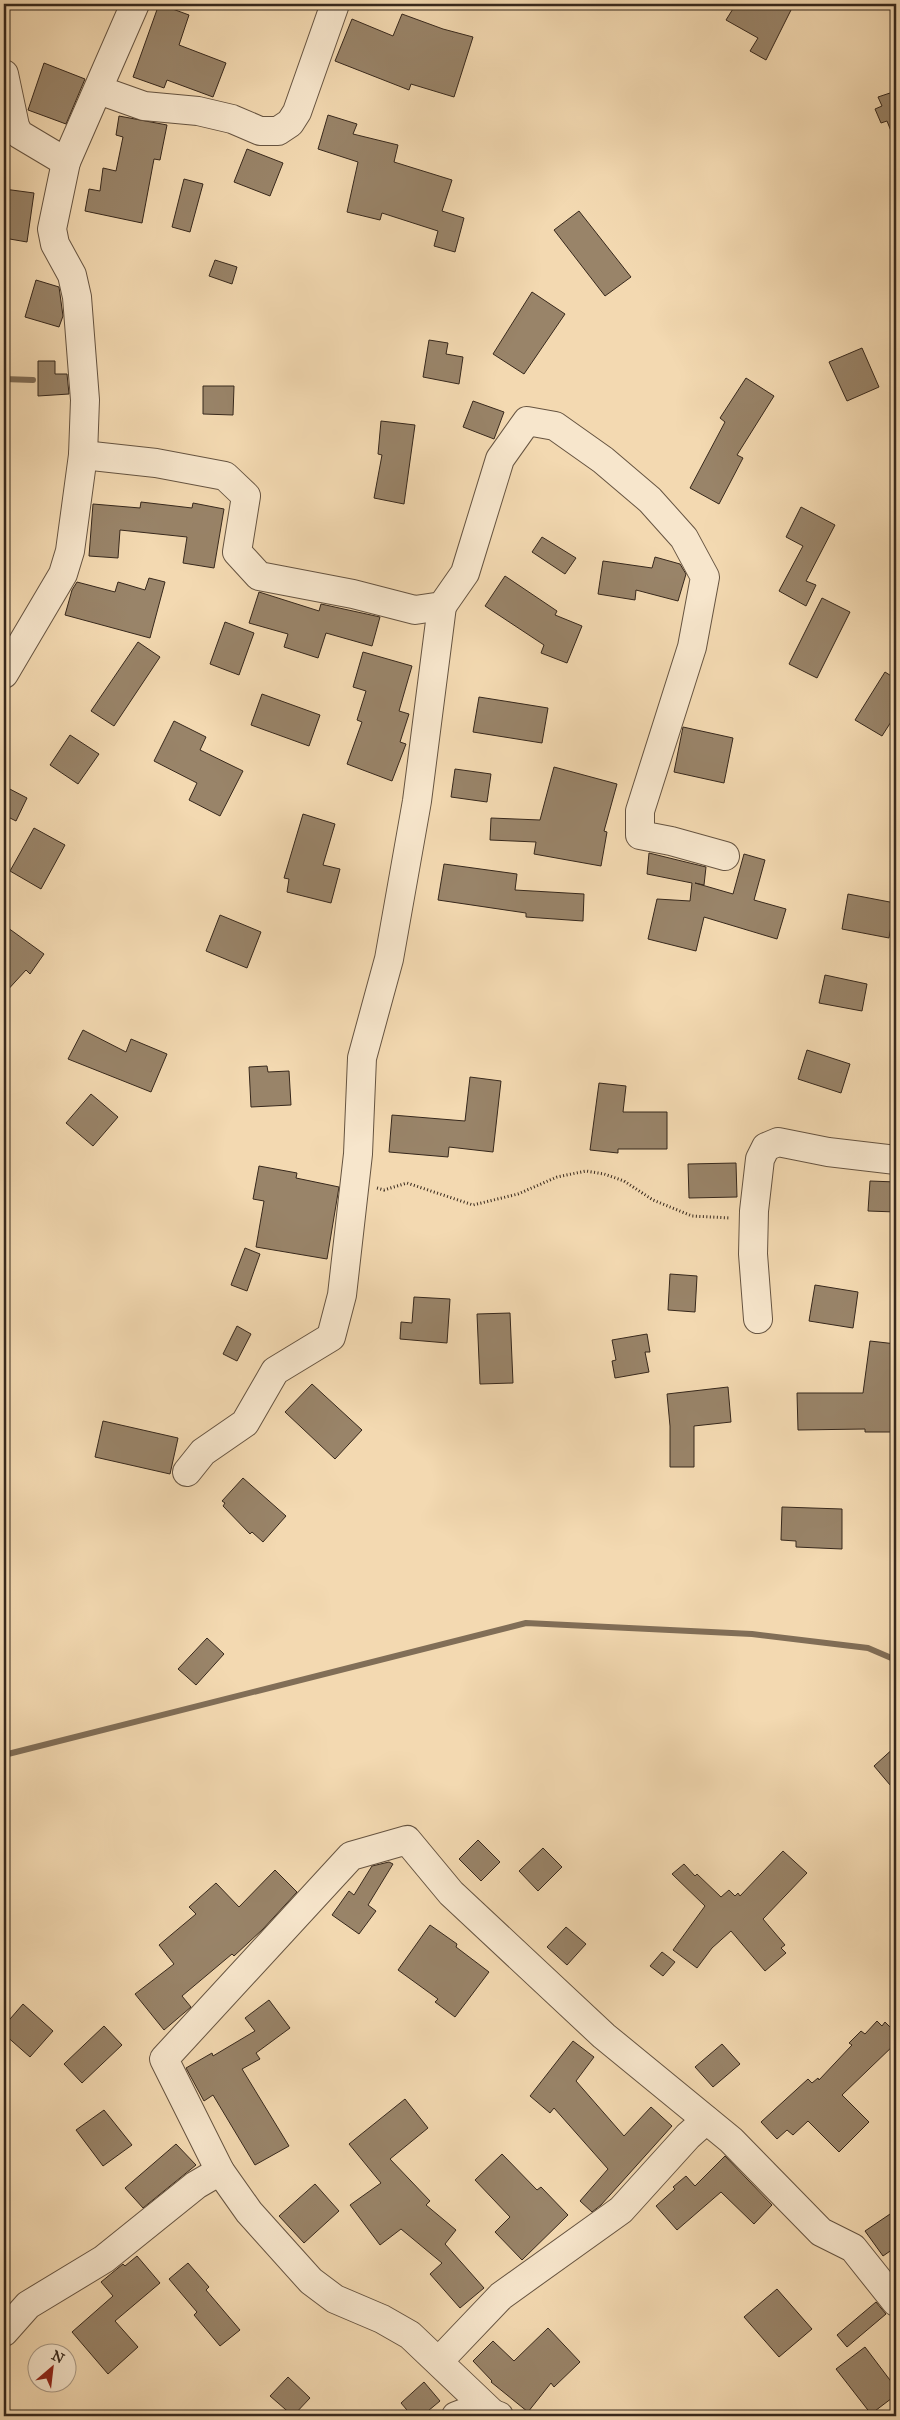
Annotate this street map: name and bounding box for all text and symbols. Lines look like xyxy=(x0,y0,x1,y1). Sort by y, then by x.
north arrow xyxy=(28,2342,78,2392)
text: N xyxy=(49,2347,67,2367)

